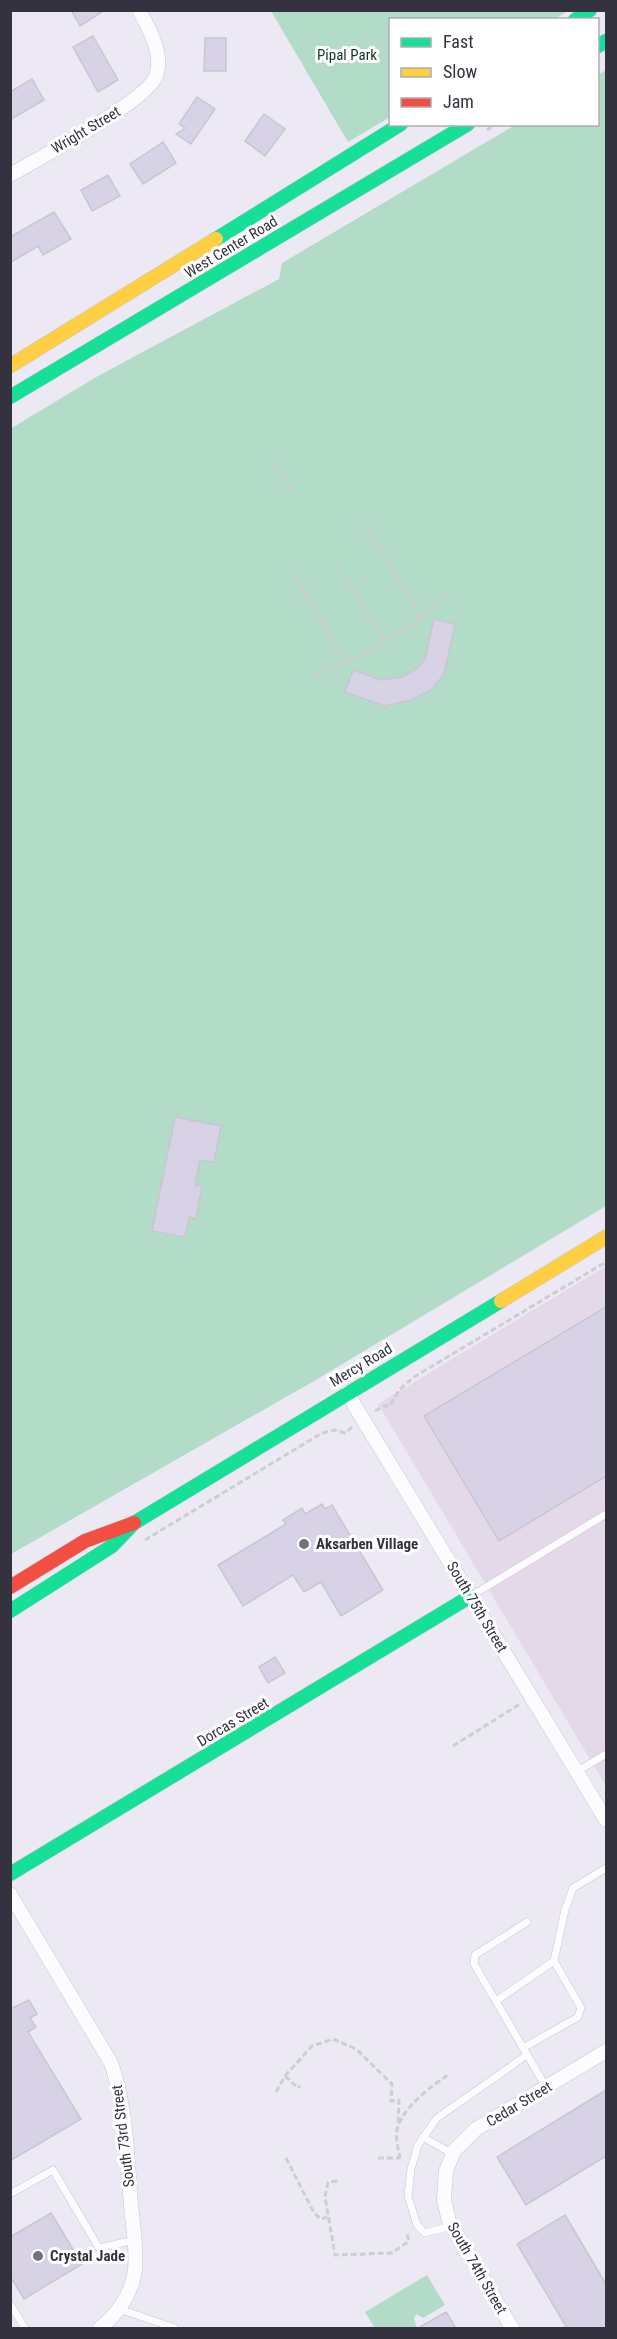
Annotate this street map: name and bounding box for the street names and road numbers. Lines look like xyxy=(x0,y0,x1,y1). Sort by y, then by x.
street label: Wright Street xyxy=(48,102,124,158)
street label: West Center Road xyxy=(181,212,281,282)
street label: Mercy Road xyxy=(327,1339,395,1391)
street label: South 75th Street xyxy=(443,1558,511,1656)
street label: Dorcas Street xyxy=(194,1694,272,1750)
street label: Cedar Street xyxy=(483,2077,555,2131)
street label: South 73rd Street xyxy=(108,2084,138,2188)
street label: South 74th Street xyxy=(444,2219,510,2317)

